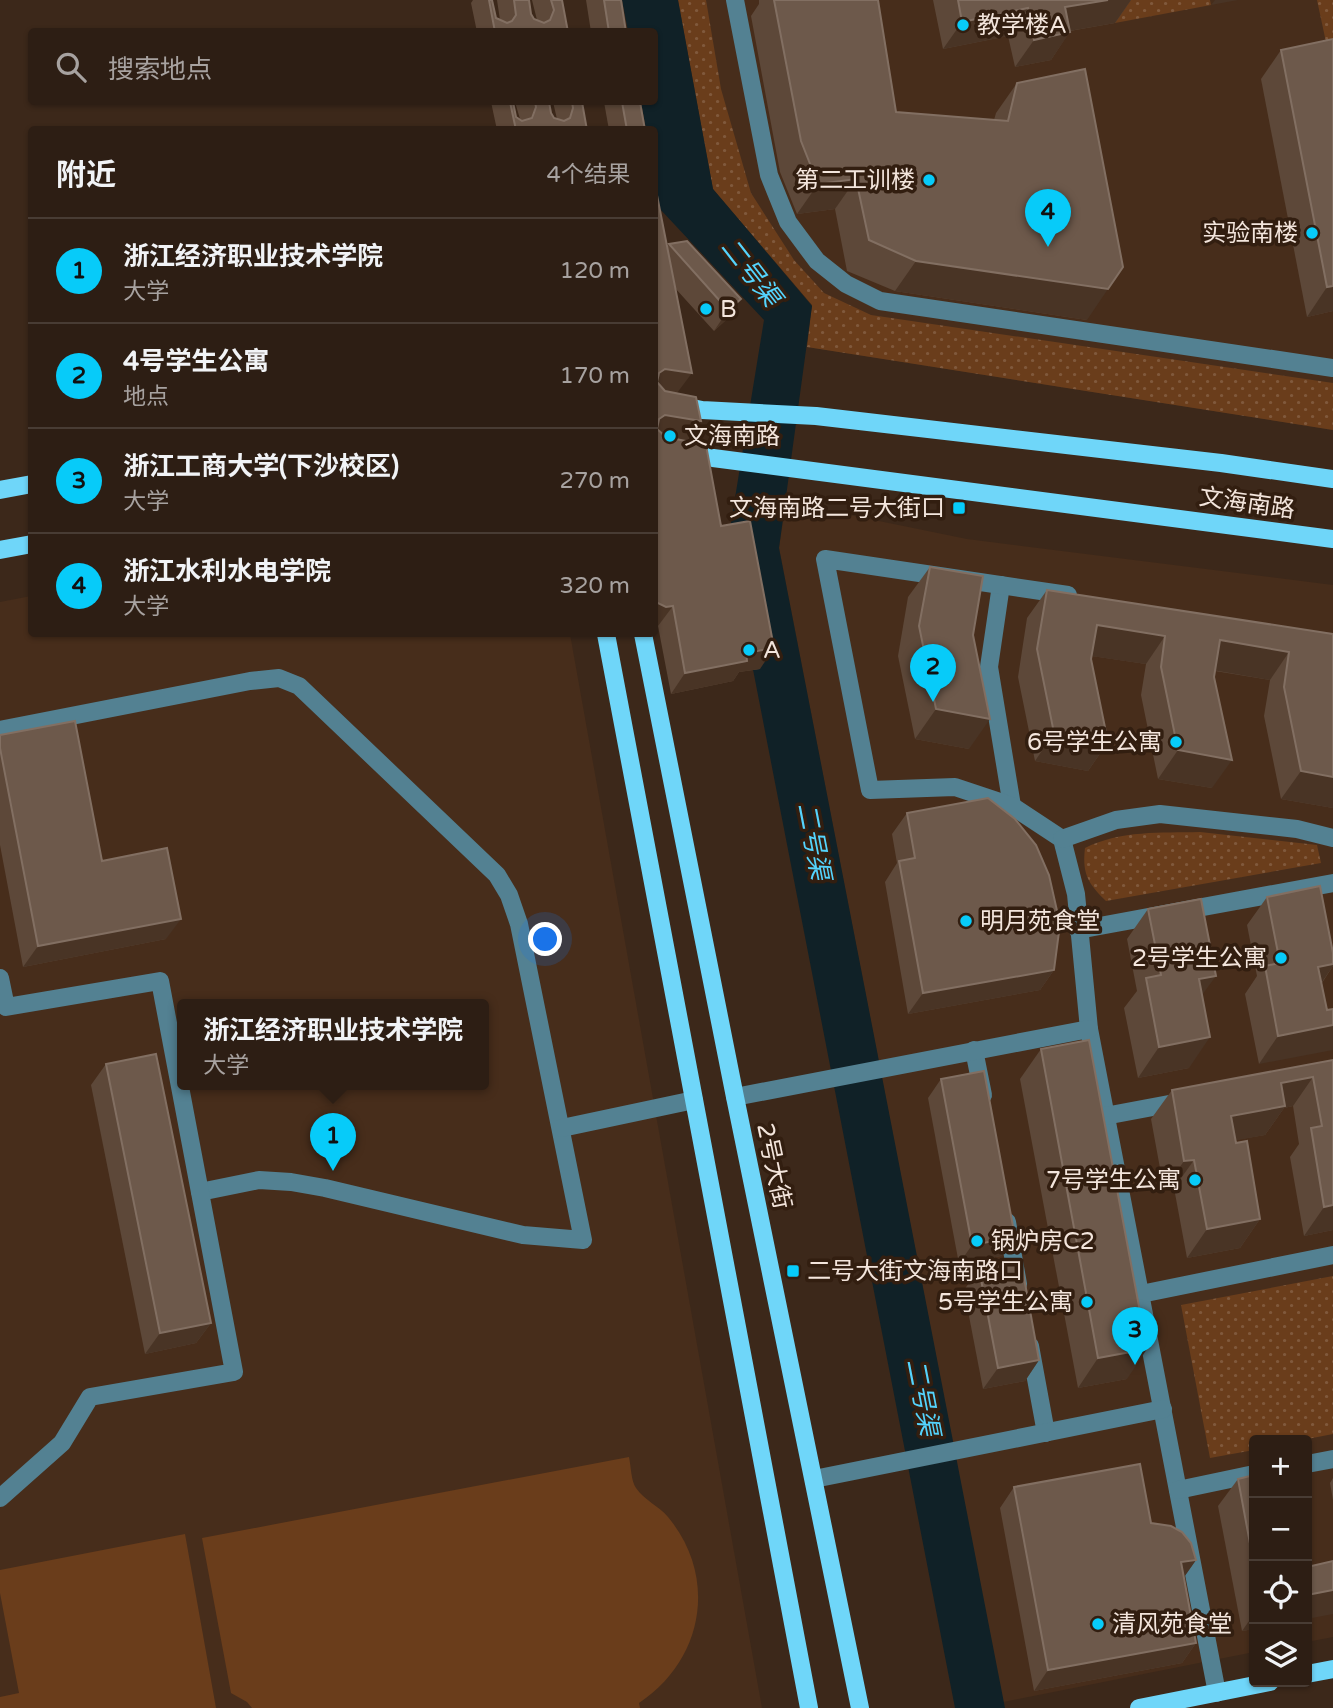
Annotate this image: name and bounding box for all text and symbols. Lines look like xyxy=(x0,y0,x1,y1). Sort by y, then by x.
place label: 教学楼A xyxy=(977,11,1067,40)
marker: 教学楼A xyxy=(955,17,971,33)
search box xyxy=(28,28,658,105)
icon: search xyxy=(52,48,90,86)
text: 搜索地点 xyxy=(108,54,212,85)
text: 附近 xyxy=(56,157,116,194)
text: 4个结果 xyxy=(547,161,630,189)
place label: 第二工训楼 xyxy=(795,166,915,195)
marker: 第二工训楼 xyxy=(921,172,937,188)
pin: 4 xyxy=(1025,189,1071,247)
place label: 实验南楼 xyxy=(1202,219,1298,248)
marker: 实验南楼 xyxy=(1304,225,1320,241)
water label: 二号渠 xyxy=(714,232,789,316)
text: 浙江经济职业技术学院 xyxy=(123,241,383,272)
text: 1 xyxy=(72,257,86,285)
text: 120 m xyxy=(560,257,630,285)
text: 大学 xyxy=(123,278,169,306)
place label: B xyxy=(720,295,737,324)
marker: B xyxy=(698,301,714,317)
text: 4号学生公寓 xyxy=(123,346,269,377)
text: 2 xyxy=(72,362,86,390)
text: 170 m xyxy=(560,362,630,390)
text: 地点 xyxy=(123,383,169,411)
place label: 文海南路 xyxy=(684,422,780,451)
marker: 文海南路 xyxy=(662,428,678,444)
text: 浙江工商大学(下沙校区) xyxy=(123,451,399,482)
text: 3 xyxy=(72,467,86,495)
text: 270 m xyxy=(560,467,630,495)
street label: 文海南路 xyxy=(1197,482,1296,525)
text: 大学 xyxy=(123,488,169,516)
place label: 文海南路二号大街口 xyxy=(729,494,945,523)
marker: 文海南路二号大街口 xyxy=(951,500,967,516)
text: 浙江水利水电学院 xyxy=(123,556,331,587)
text: 4 xyxy=(72,572,86,600)
text: 320 m xyxy=(560,572,630,600)
text: 大学 xyxy=(123,593,169,621)
place label: A xyxy=(763,636,781,665)
marker: A xyxy=(741,642,757,658)
pin: 2 xyxy=(910,644,956,702)
place label: 6号学生公寓 xyxy=(1027,728,1162,757)
marker: 6号学生公寓 xyxy=(1168,734,1184,750)
water label: 二号渠 xyxy=(791,800,837,886)
place label: 明月苑食堂 xyxy=(980,907,1100,936)
marker: 明月苑食堂 xyxy=(958,913,974,929)
your location xyxy=(528,922,562,956)
place label: 2号学生公寓 xyxy=(1132,944,1267,973)
marker: 2号学生公寓 xyxy=(1273,950,1289,966)
popup xyxy=(177,999,489,1090)
text: 浙江经济职业技术学院 xyxy=(203,1015,463,1046)
text: 大学 xyxy=(203,1052,249,1080)
pin: 1 xyxy=(310,1113,356,1171)
street label: 2号大街 xyxy=(750,1121,797,1212)
place label: 7号学生公寓 xyxy=(1046,1166,1181,1195)
marker: 7号学生公寓 xyxy=(1187,1172,1203,1188)
place label: 锅炉房C2 xyxy=(991,1227,1095,1256)
marker: 锅炉房C2 xyxy=(969,1233,985,1249)
place label: 二号大街文海南路口 xyxy=(807,1257,1023,1286)
marker: 二号大街文海南路口 xyxy=(785,1263,801,1279)
place label: 5号学生公寓 xyxy=(938,1288,1073,1317)
marker: 5号学生公寓 xyxy=(1079,1294,1095,1310)
pin: 3 xyxy=(1112,1307,1158,1365)
water label: 二号渠 xyxy=(900,1356,946,1442)
map controls xyxy=(1249,1435,1312,1687)
button: + xyxy=(1249,1435,1312,1498)
button: − xyxy=(1249,1498,1312,1561)
button: locate xyxy=(1249,1561,1312,1624)
place label: 清风苑食堂 xyxy=(1112,1610,1232,1639)
marker: 清风苑食堂 xyxy=(1090,1616,1106,1632)
button: layers xyxy=(1249,1624,1312,1687)

